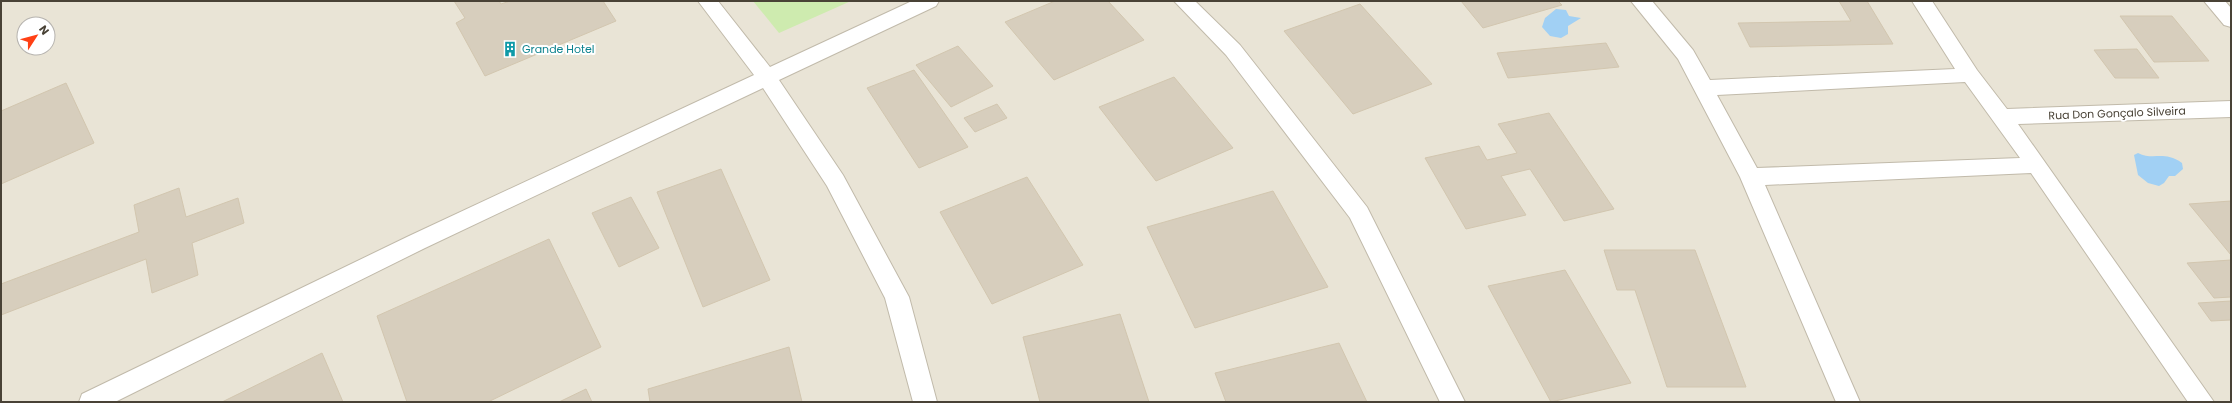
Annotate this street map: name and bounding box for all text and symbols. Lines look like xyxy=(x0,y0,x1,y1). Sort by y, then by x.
north arrow xyxy=(16,16,56,56)
text: N xyxy=(35,22,53,38)
building icon: Grande Hotel xyxy=(501,40,519,58)
place label: Grande Hotel xyxy=(522,41,595,57)
street label: Rua Don Gonçalo Silveira xyxy=(2048,103,2186,123)

